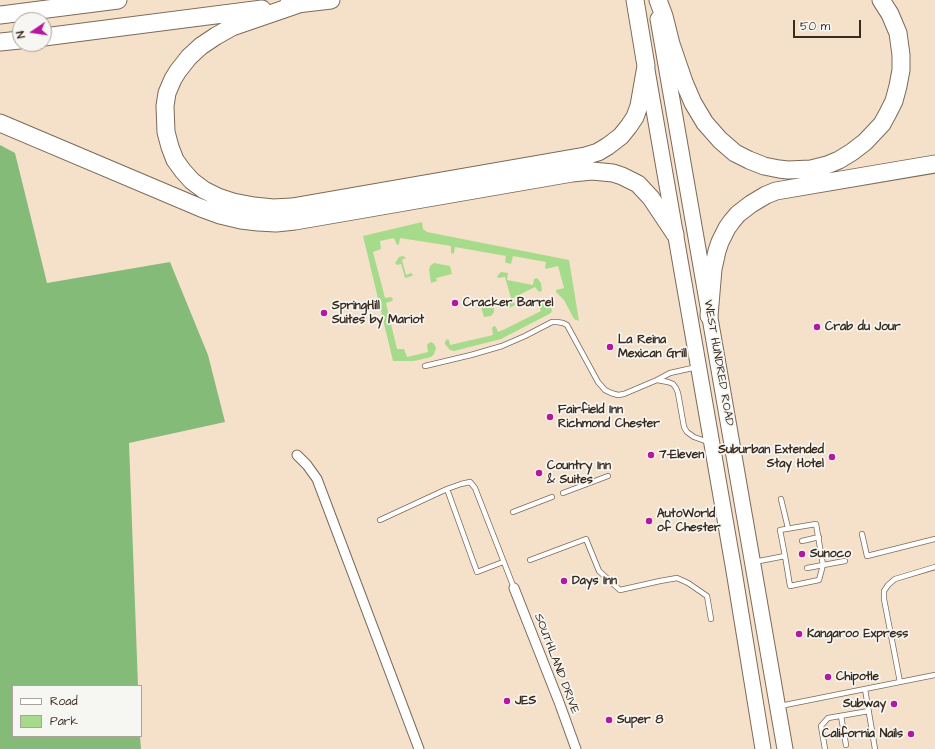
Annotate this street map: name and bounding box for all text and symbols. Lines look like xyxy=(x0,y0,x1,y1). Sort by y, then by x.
north arrow xyxy=(12,12,52,52)
scale bar xyxy=(795,12,863,38)
text: 50 m xyxy=(800,18,830,35)
text: N xyxy=(13,30,29,40)
place label: Cracker Barrel xyxy=(463,296,553,310)
marker: Cracker Barrel xyxy=(450,298,460,308)
place label: SpringHill Suites by Mariot xyxy=(332,299,424,327)
street label: WEST HUNDRED ROAD xyxy=(700,299,736,427)
marker: SpringHill Suites by Mariot xyxy=(319,308,329,318)
place label: Crab du Jour xyxy=(825,320,901,334)
marker: Crab du Jour xyxy=(812,322,822,332)
place label: La Reina Mexican Grill xyxy=(618,333,687,361)
marker: La Reina Mexican Grill xyxy=(605,342,615,352)
place label: Fairfield Inn Richmond Chester xyxy=(558,403,660,431)
marker: Fairfield Inn Richmond Chester xyxy=(545,412,555,422)
place label: Suburban Extended Stay Hotel xyxy=(718,443,824,471)
place label: 7-Eleven xyxy=(659,448,704,462)
marker: 7-Eleven xyxy=(646,450,656,460)
marker: Suburban Extended Stay Hotel xyxy=(827,452,837,462)
place label: Country Inn & Suites xyxy=(547,459,611,487)
marker: Country Inn & Suites xyxy=(534,468,544,478)
place label: AutoWorld of Chester xyxy=(657,507,721,535)
marker: AutoWorld of Chester xyxy=(644,516,654,526)
place label: Sunoco xyxy=(810,547,851,561)
marker: Sunoco xyxy=(797,549,807,559)
place label: Days Inn xyxy=(572,574,617,588)
marker: Days Inn xyxy=(559,576,569,586)
street label: SOUTHLAND DRIVE xyxy=(530,612,582,716)
place label: Kangaroo Express xyxy=(807,627,908,641)
marker: Kangaroo Express xyxy=(794,629,804,639)
place label: Chipotle xyxy=(836,670,879,684)
marker: Chipotle xyxy=(823,672,833,682)
legend xyxy=(12,685,142,737)
text: Road xyxy=(50,693,78,710)
place label: JES xyxy=(515,694,536,708)
marker: JES xyxy=(502,696,512,706)
place label: Subway xyxy=(843,697,886,711)
marker: Subway xyxy=(889,699,899,709)
text: Park xyxy=(50,713,78,730)
place label: Super 8 xyxy=(617,713,663,727)
marker: Super 8 xyxy=(604,715,614,725)
place label: California Nails xyxy=(822,727,903,741)
marker: California Nails xyxy=(906,729,916,739)

